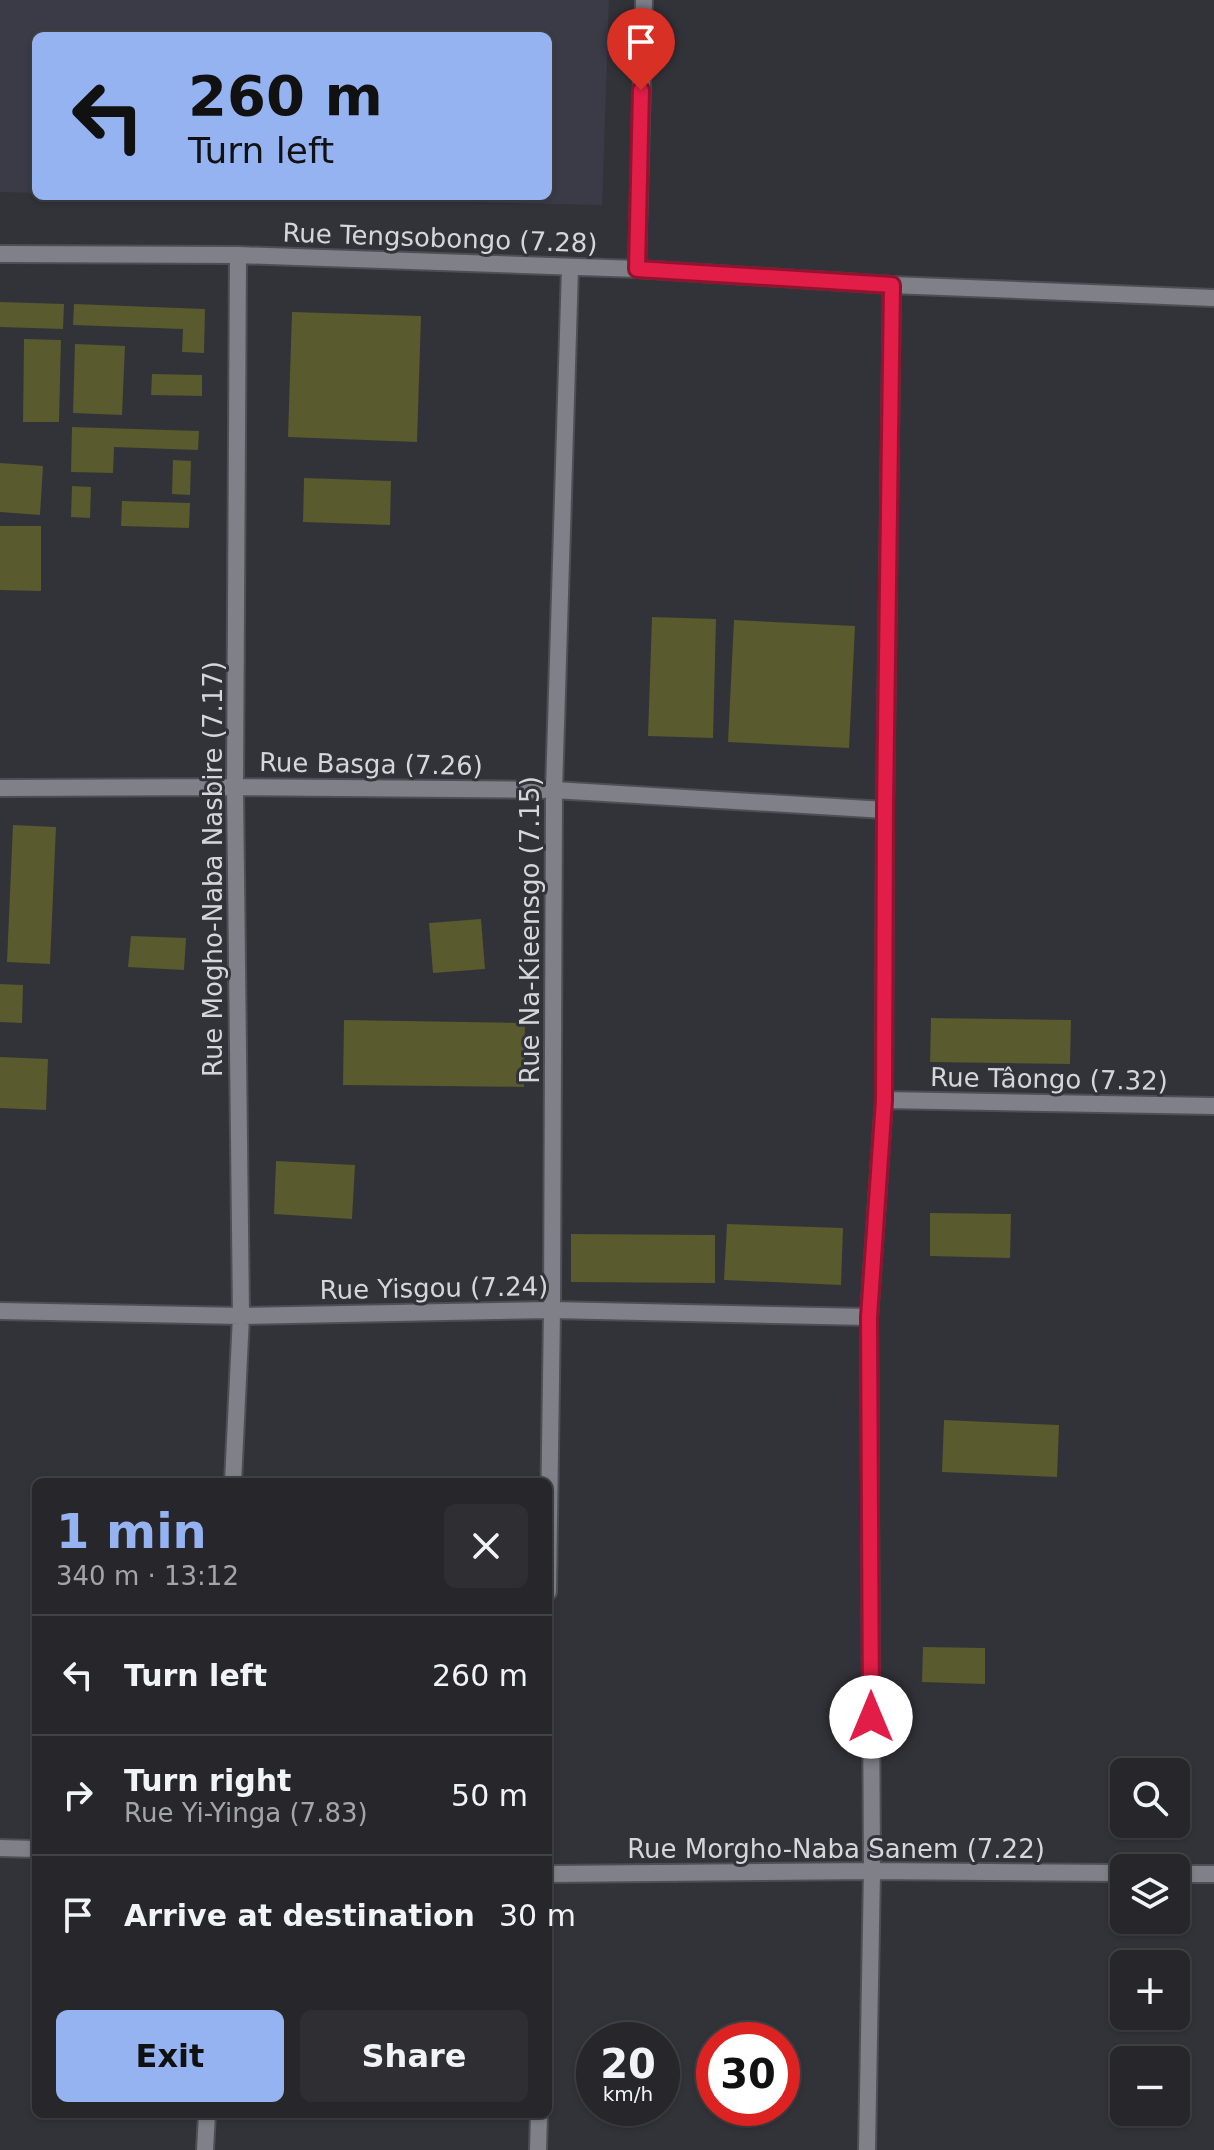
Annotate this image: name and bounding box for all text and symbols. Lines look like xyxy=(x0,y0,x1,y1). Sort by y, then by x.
pin xyxy=(607,8,675,90)
icon: arrive xyxy=(619,20,663,64)
text: 260 m xyxy=(188,63,383,128)
icon: left xyxy=(56,64,160,168)
text: Turn left xyxy=(188,130,334,171)
street label: Rue Tengsobongo (7.28) xyxy=(282,218,598,258)
street label: Rue Mogho-Naba Nasbire (7.17) xyxy=(198,661,228,1077)
street label: Rue Basga (7.26) xyxy=(259,747,483,781)
street label: Rue Na-Kieensgo (7.15) xyxy=(515,776,545,1084)
street label: Rue Tâongo (7.32) xyxy=(930,1062,1168,1096)
street label: Rue Yisgou (7.24) xyxy=(319,1271,549,1305)
text: 1 min xyxy=(56,1503,207,1559)
button: close xyxy=(444,1504,528,1588)
text: 340 m · 13:12 xyxy=(56,1561,239,1591)
icon: left xyxy=(56,1653,100,1697)
text: Turn left xyxy=(124,1658,267,1693)
text: 260 m xyxy=(432,1658,528,1693)
position arrow xyxy=(829,1675,913,1759)
map controls xyxy=(1110,1758,1190,2126)
button: search xyxy=(1110,1758,1190,1838)
text: Turn right xyxy=(124,1763,291,1798)
icon: right xyxy=(56,1773,100,1817)
text: 50 m xyxy=(451,1778,528,1813)
text: Rue Yi-Yinga (7.83) xyxy=(124,1798,368,1828)
street label: Rue Morgho-Naba Sanem (7.22) xyxy=(627,1834,1045,1864)
button: layers xyxy=(1110,1854,1190,1934)
icon: arrive xyxy=(56,1893,100,1937)
text: Arrive at destination xyxy=(124,1898,475,1933)
text: 30 m xyxy=(499,1898,576,1933)
button: + xyxy=(1110,1950,1190,2030)
button: Exit xyxy=(56,2010,284,2102)
button: Share xyxy=(300,2010,528,2102)
speed limit sign: 30 xyxy=(696,2022,800,2126)
text: 20 xyxy=(600,2041,656,2087)
button: − xyxy=(1110,2046,1190,2126)
text: km/h xyxy=(603,2082,653,2106)

